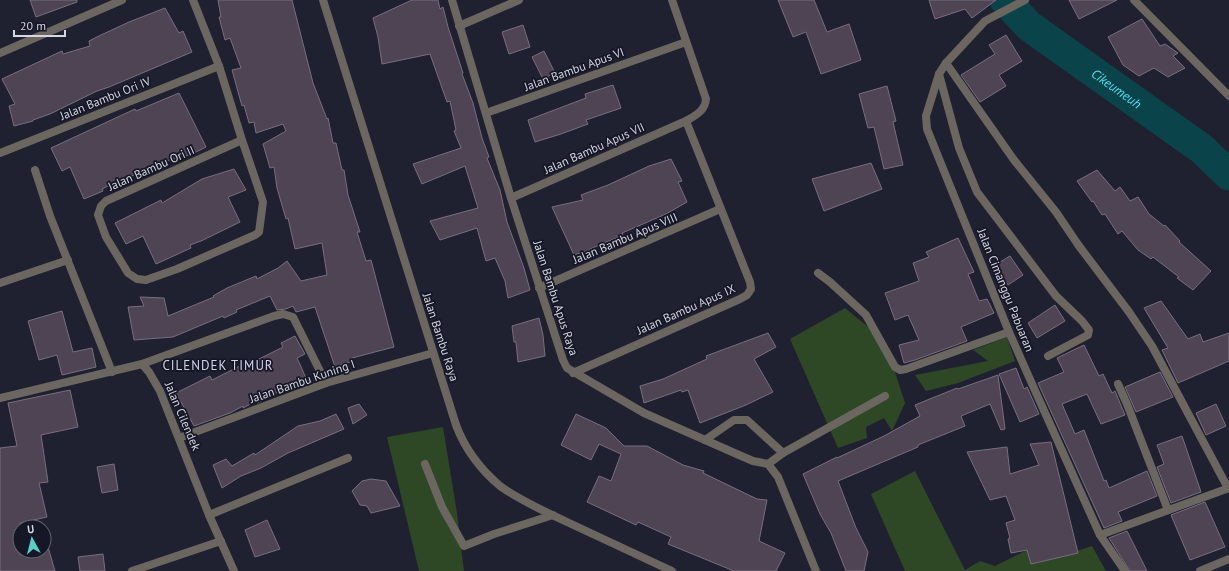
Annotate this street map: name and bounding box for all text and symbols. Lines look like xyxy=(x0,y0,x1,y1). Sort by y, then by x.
scale bar xyxy=(14,12,65,38)
text: 20 m xyxy=(20,18,46,33)
street label: Jalan Bambu Apus VI xyxy=(521,44,626,94)
water label: Cikeumeuh xyxy=(1088,65,1145,112)
street label: Jalan Bambu Ori IV xyxy=(57,73,153,123)
street label: Jalan Bambu Apus VII xyxy=(540,119,647,177)
street label: Jalan Bambu Ori II xyxy=(104,142,197,194)
street label: Jalan Bambu Apus VIII xyxy=(569,209,680,267)
street label: Jalan Cimanggu Pabuaran xyxy=(974,225,1038,354)
street label: Jalan Bambu Apus Raya xyxy=(530,238,582,357)
street label: Jalan Bambu Apus IX xyxy=(633,280,738,338)
street label: Jalan Bambu Raya xyxy=(419,290,462,383)
street label: Jalan Bambu Kuning I xyxy=(246,356,357,406)
district label: CILENDEK TIMUR xyxy=(162,357,274,374)
street label: Jalan Cilendek xyxy=(161,378,204,453)
north arrow xyxy=(12,519,52,559)
text: U xyxy=(27,522,35,536)

